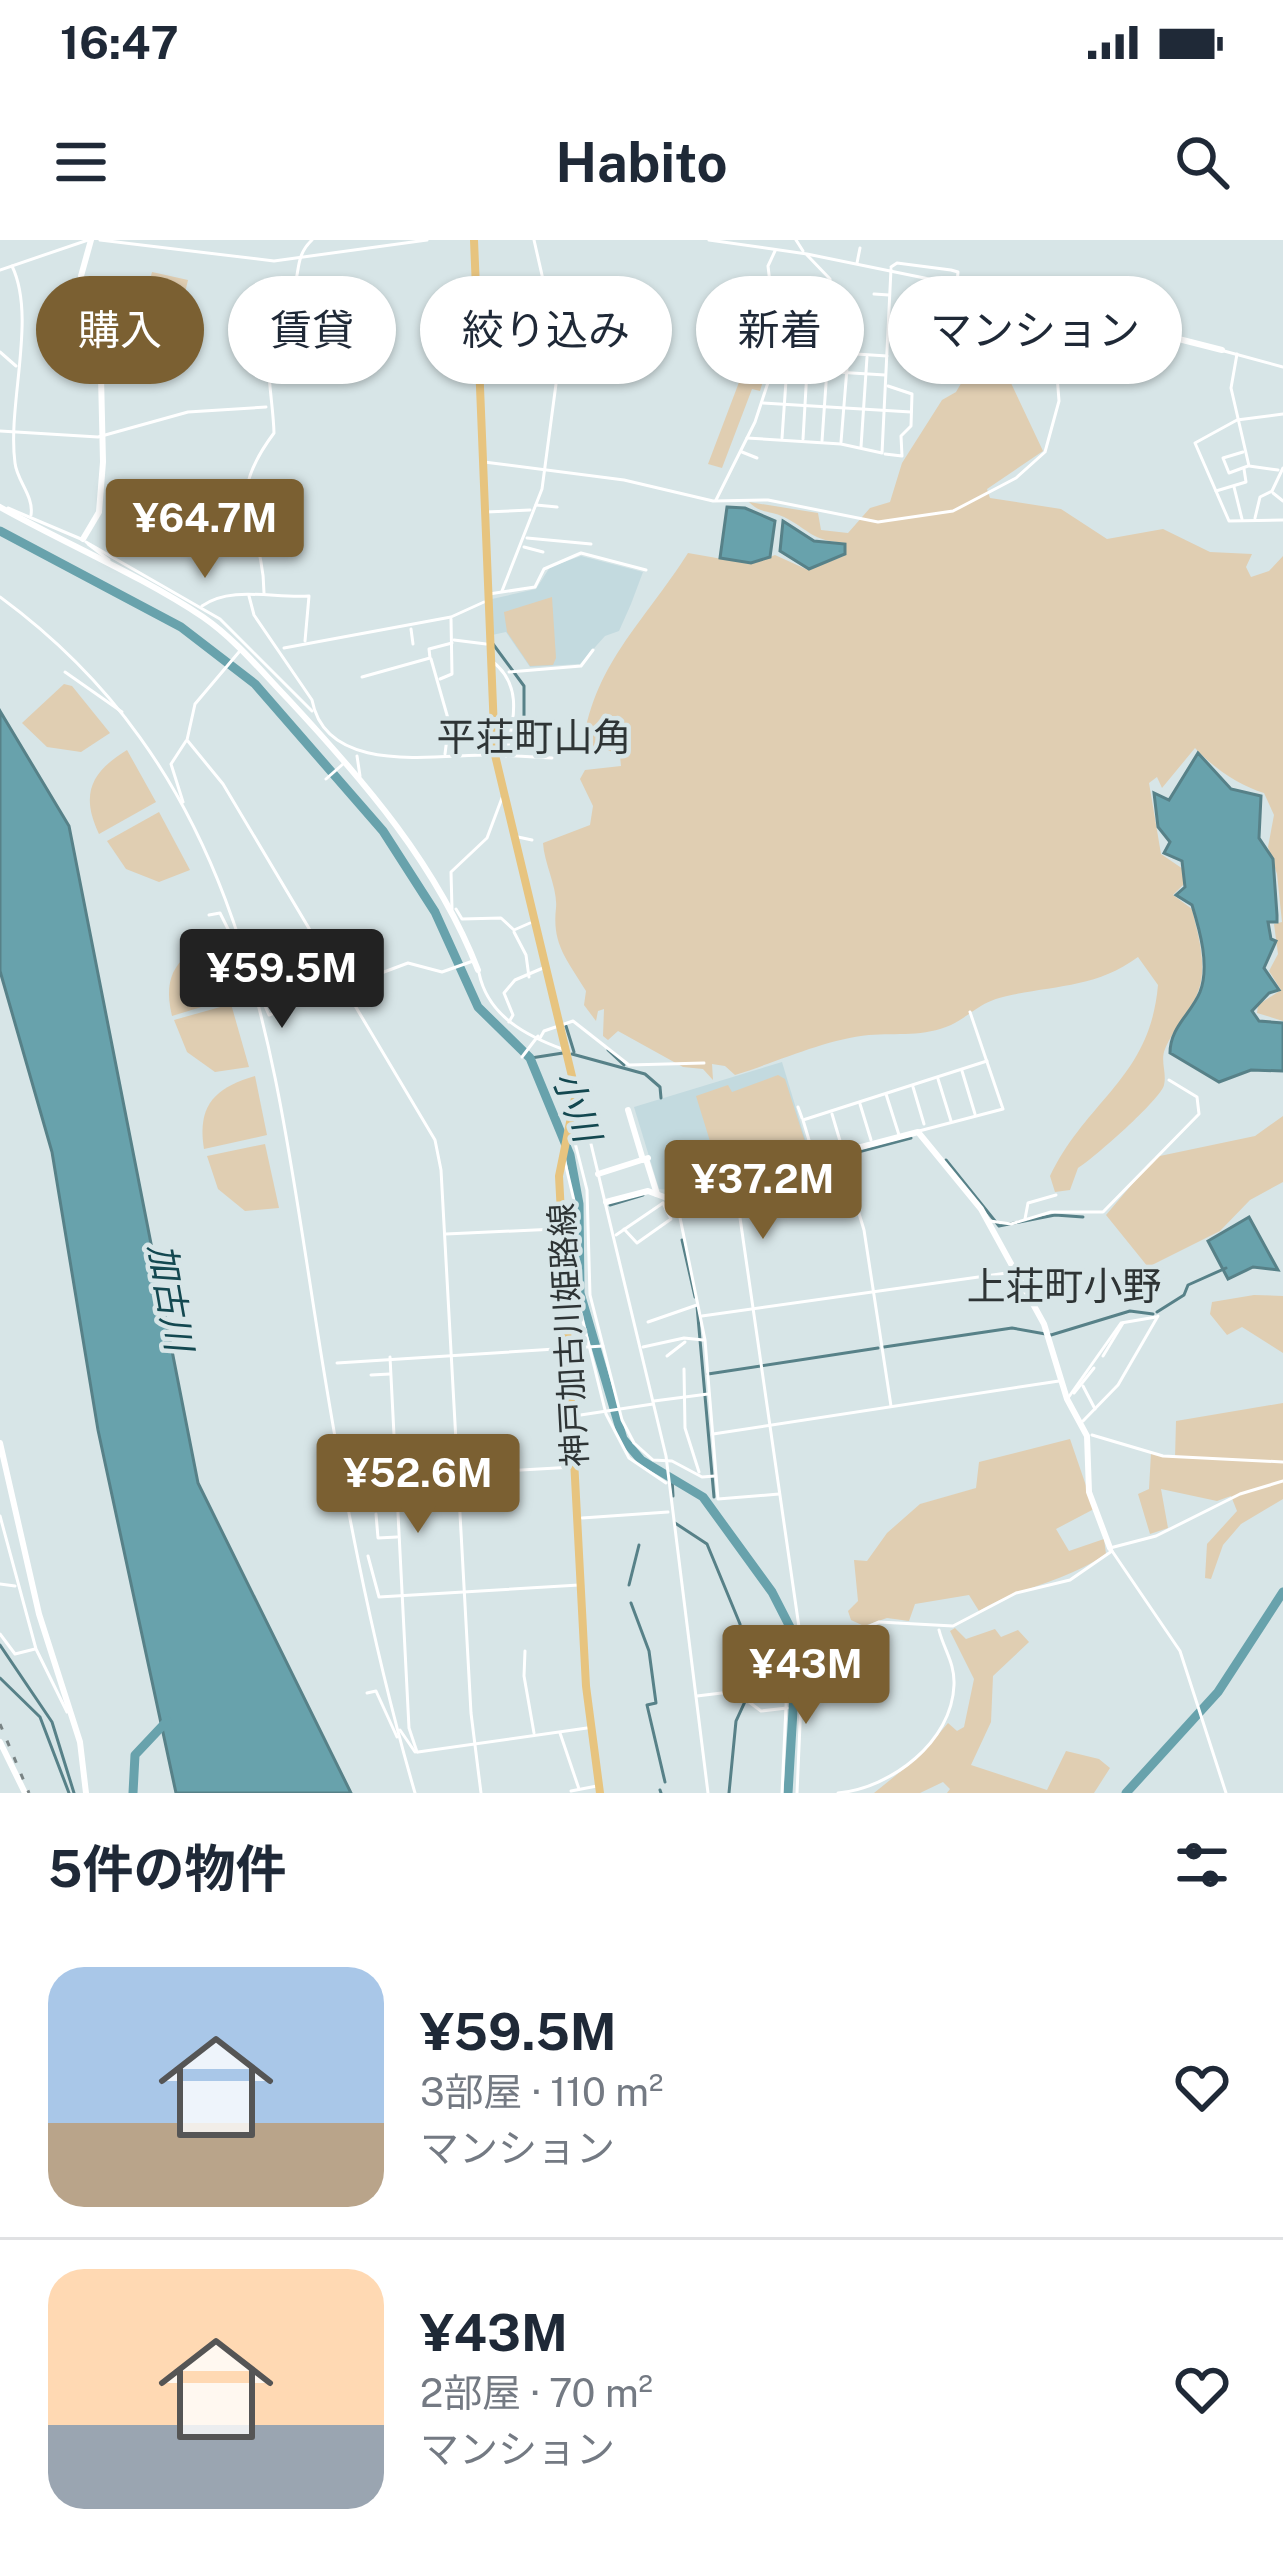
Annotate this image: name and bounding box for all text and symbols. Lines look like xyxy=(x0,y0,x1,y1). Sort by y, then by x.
text: 16:47 xyxy=(60,16,179,69)
icon: menu xyxy=(48,129,114,195)
icon: search xyxy=(1169,129,1235,195)
text: Habito xyxy=(555,131,728,194)
chip: 購入 xyxy=(36,276,204,384)
chip: 賃貸 xyxy=(228,276,396,384)
chip: 絞り込み xyxy=(420,276,672,384)
chip: 新着 xyxy=(696,276,864,384)
chip: マンション xyxy=(888,276,1182,384)
pin: ¥64.7M xyxy=(107,479,303,581)
text: ¥64.7M xyxy=(133,495,277,541)
district label: 平荘町山角 xyxy=(436,714,632,760)
pin: ¥59.5M xyxy=(184,929,380,1031)
text: ¥59.5M xyxy=(207,945,357,991)
water label: 小川 xyxy=(545,1065,610,1151)
pin: ¥37.2M xyxy=(665,1140,861,1242)
text: ¥37.2M xyxy=(692,1156,834,1202)
street label: 神戸加古川姫路線 xyxy=(542,1202,594,1468)
water label: 加古川 xyxy=(141,1240,202,1358)
district label: 上荘町小野 xyxy=(966,1263,1162,1309)
pin: ¥52.6M xyxy=(320,1434,516,1536)
text: ¥52.6M xyxy=(344,1450,492,1496)
pin: ¥43M xyxy=(735,1625,877,1727)
text: ¥43M xyxy=(749,1641,863,1687)
icon: filters xyxy=(1169,1832,1235,1898)
text: 5件の物件 xyxy=(48,1839,286,1898)
text: ¥59.5M xyxy=(420,2002,617,2061)
icon: home xyxy=(144,2015,288,2159)
icon: heart xyxy=(1169,2054,1235,2120)
text: 3部屋 · 110 m² xyxy=(420,2069,663,2115)
text: マンション xyxy=(420,2125,615,2171)
text: ¥43M xyxy=(420,2303,568,2362)
icon: home xyxy=(144,2317,288,2461)
icon: heart xyxy=(1169,2356,1235,2422)
text: 2部屋 · 70 m² xyxy=(420,2370,653,2416)
text: マンション xyxy=(420,2426,615,2472)

